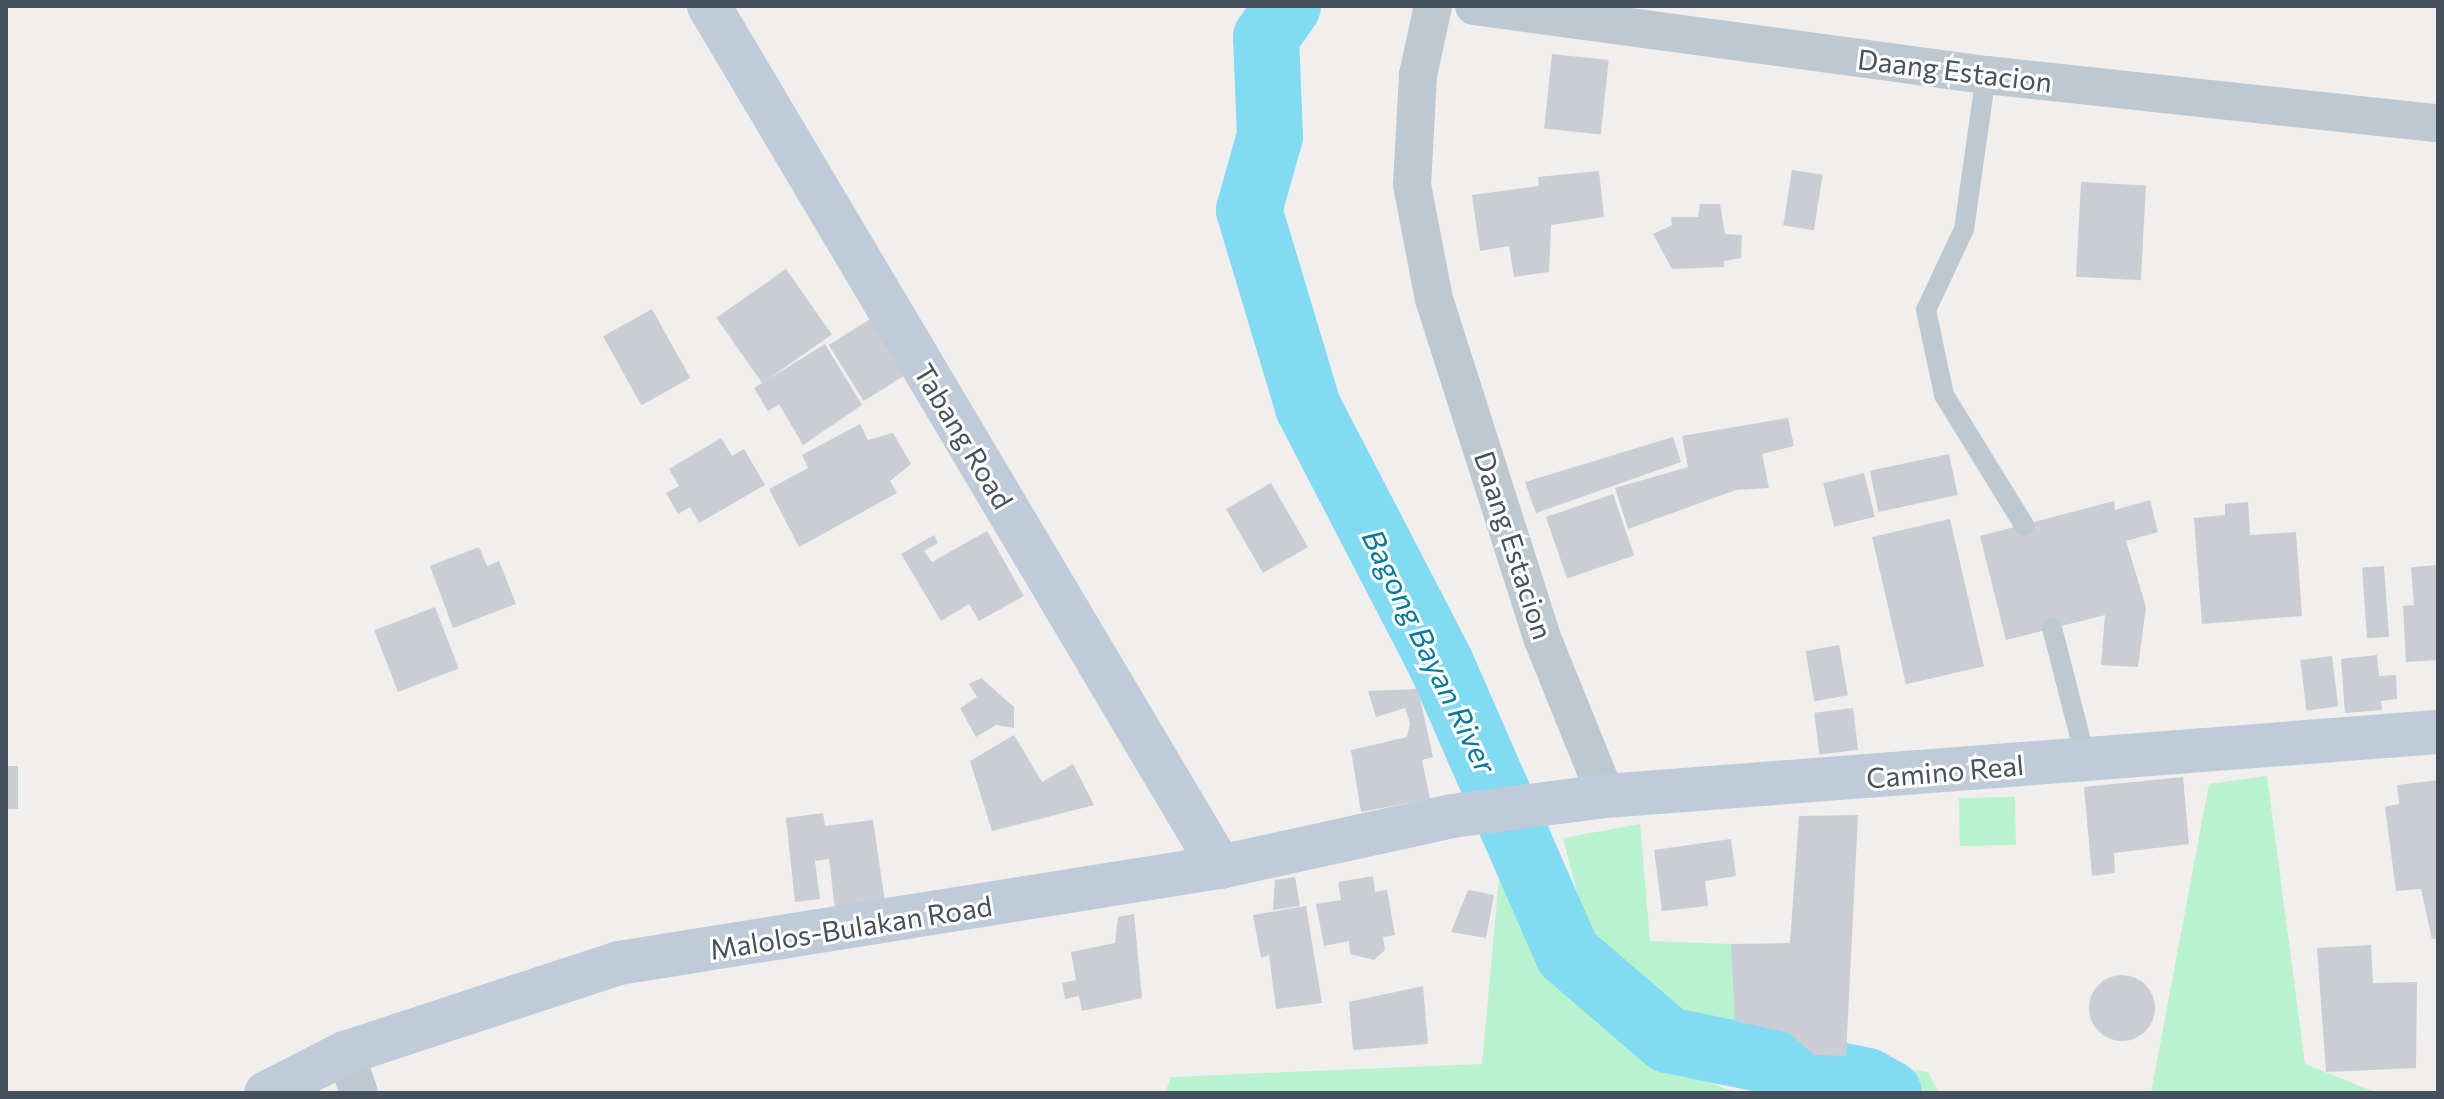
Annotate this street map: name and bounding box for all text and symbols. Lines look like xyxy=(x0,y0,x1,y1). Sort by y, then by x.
street label: Daang Estacion xyxy=(1856,41,2054,99)
street label: Tabang Road xyxy=(908,357,1020,515)
street label: Daang Estacion xyxy=(1468,447,1560,643)
water label: Bagong Bayan River xyxy=(1355,523,1505,779)
street label: Camino Real xyxy=(1865,747,2025,795)
street label: Malolos-Bulakan Road xyxy=(708,888,994,966)

